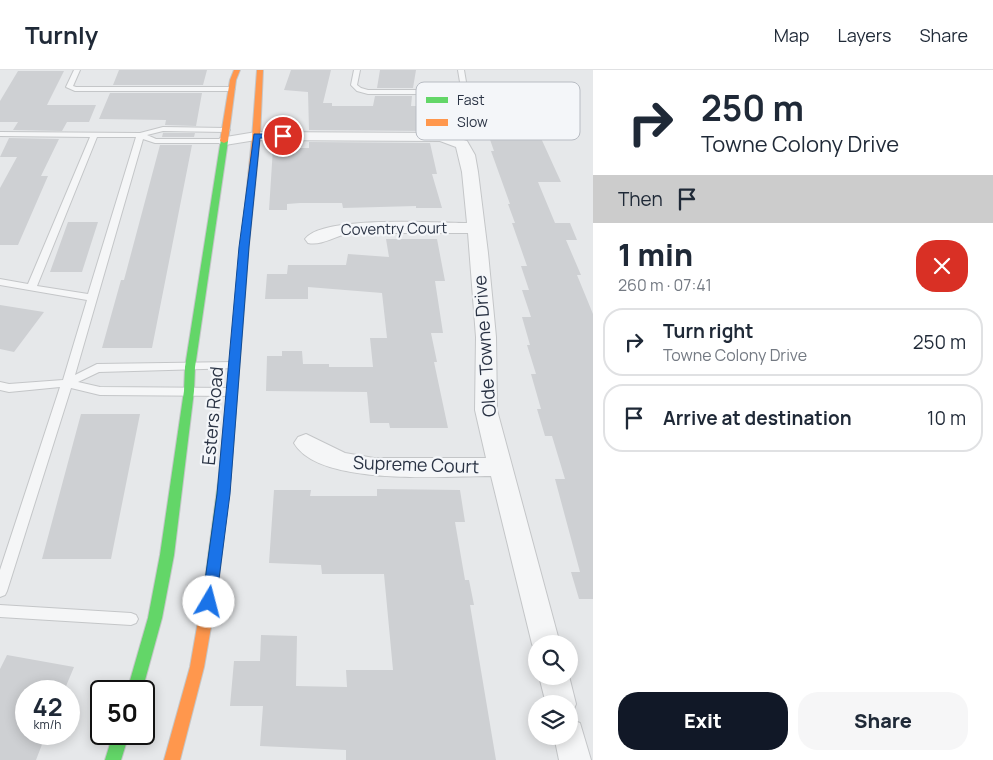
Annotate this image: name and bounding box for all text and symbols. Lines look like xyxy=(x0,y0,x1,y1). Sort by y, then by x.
text: Turnly xyxy=(25,18,98,51)
text: Map xyxy=(774,23,809,47)
text: Layers xyxy=(837,23,891,47)
text: Share xyxy=(919,23,968,47)
legend xyxy=(416,82,580,140)
text: 250 m xyxy=(701,84,804,132)
text: Fast xyxy=(457,90,485,109)
icon: right xyxy=(618,90,683,155)
text: Slow xyxy=(457,112,488,131)
pin xyxy=(262,115,304,157)
icon: arrive xyxy=(269,122,297,150)
text: Towne Colony Drive xyxy=(701,129,899,159)
icon: arrive xyxy=(673,185,701,213)
text: Then xyxy=(618,186,663,212)
street label: Coventry Court xyxy=(341,217,447,240)
text: 1 min xyxy=(618,234,693,275)
button: close xyxy=(916,240,968,292)
street label: Olde Towne Drive xyxy=(467,274,501,418)
text: 260 m · 07:41 xyxy=(618,274,712,296)
text: Turn right xyxy=(663,318,753,344)
icon: right xyxy=(620,328,648,356)
text: 250 m xyxy=(913,329,966,355)
text: Towne Colony Drive xyxy=(663,344,807,366)
street label: Esters Road xyxy=(196,366,228,466)
icon: arrive xyxy=(620,404,648,432)
text: Arrive at destination xyxy=(663,405,852,431)
text: 10 m xyxy=(927,405,966,431)
street label: Supreme Court xyxy=(353,450,480,478)
position arrow xyxy=(182,575,234,627)
map controls xyxy=(528,635,578,745)
button: search xyxy=(528,635,578,685)
speed limit sign: 50 xyxy=(90,680,155,745)
text: 42 xyxy=(32,689,63,724)
button: Exit xyxy=(618,692,788,750)
button: Share xyxy=(798,692,968,750)
button: layers xyxy=(528,695,578,745)
text: km/h xyxy=(34,716,61,733)

